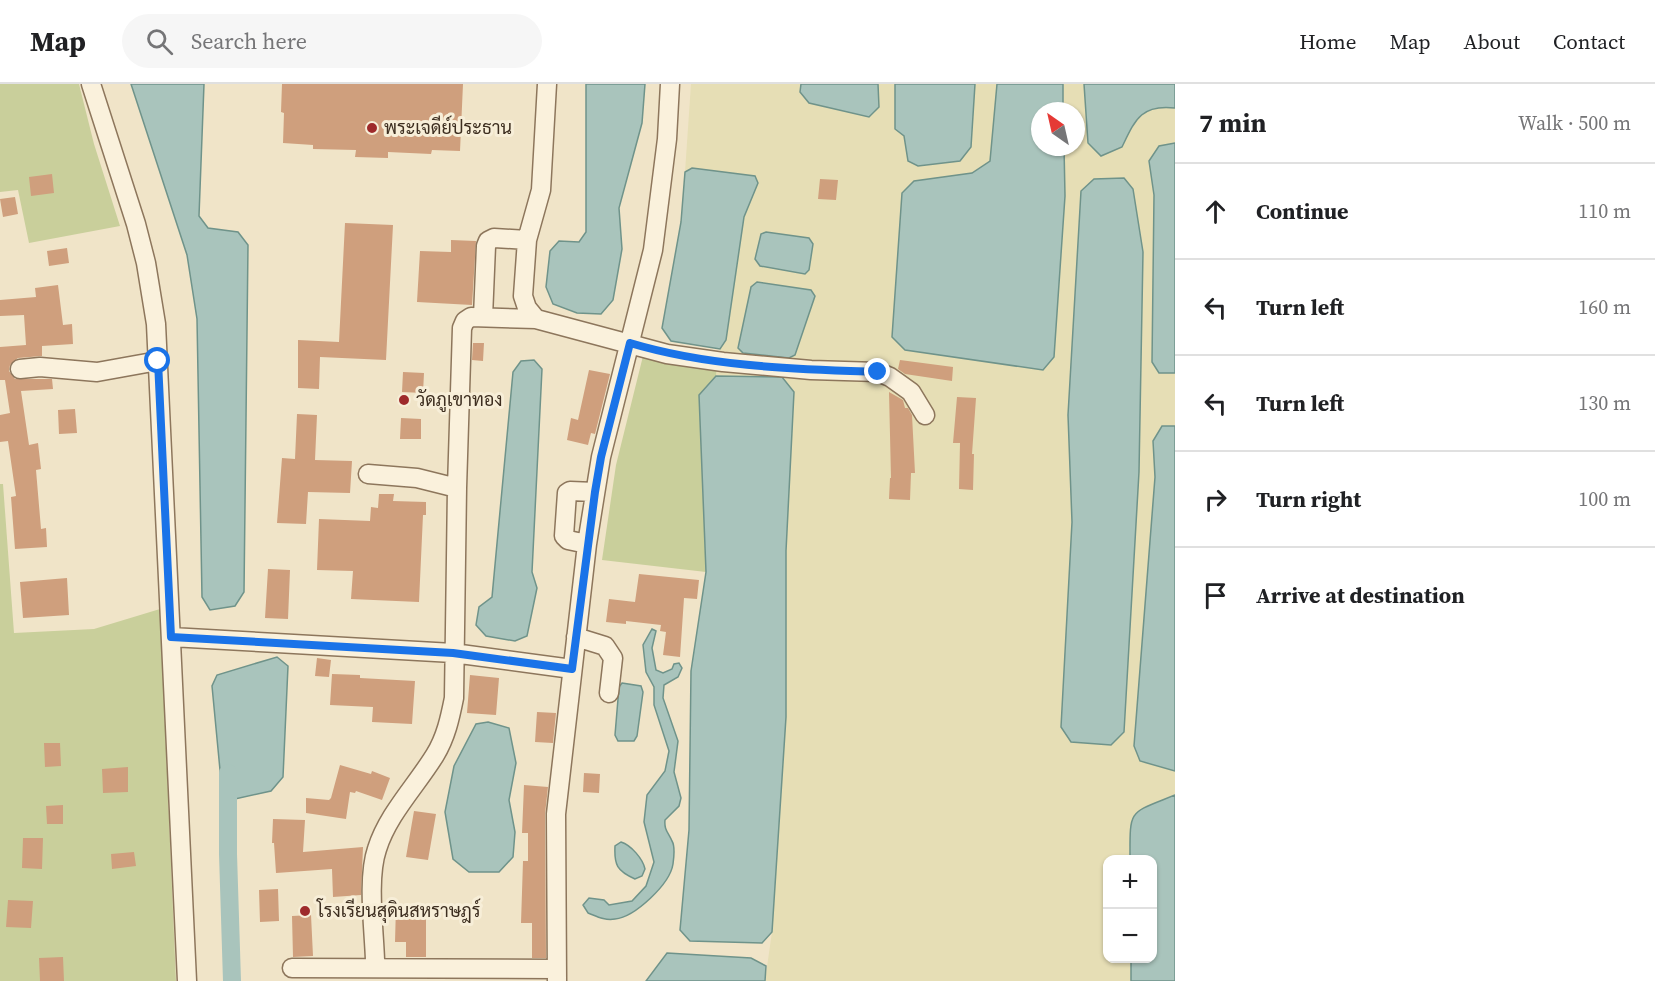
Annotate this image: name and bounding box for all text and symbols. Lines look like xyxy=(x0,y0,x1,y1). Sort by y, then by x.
search box xyxy=(122,14,542,68)
text: Map xyxy=(30,22,86,60)
icon: search xyxy=(143,25,176,58)
text: Search here xyxy=(191,26,307,56)
text: Home xyxy=(1299,27,1357,56)
text: Map xyxy=(1390,27,1431,56)
text: About xyxy=(1464,27,1520,56)
text: Contact xyxy=(1553,27,1625,56)
north arrow xyxy=(1031,102,1085,156)
text: 7 min xyxy=(1199,105,1266,141)
text: Walk · 500 m xyxy=(1518,109,1631,137)
place label: พระเจดีย์ประธาน xyxy=(384,115,512,140)
marker: พระเจดีย์ประธาน xyxy=(365,121,379,135)
icon: ahead xyxy=(1199,195,1232,228)
text: Continue xyxy=(1256,196,1349,226)
text: 110 m xyxy=(1578,197,1631,225)
icon: left xyxy=(1199,291,1232,324)
text: Turn left xyxy=(1256,292,1344,322)
text: 160 m xyxy=(1578,293,1631,321)
route start xyxy=(144,347,170,373)
route end xyxy=(864,358,890,384)
place label: วัดภูเขาทอง xyxy=(416,387,503,413)
icon: left xyxy=(1199,387,1232,420)
text: Turn left xyxy=(1256,388,1344,418)
text: 130 m xyxy=(1578,389,1631,417)
marker: วัดภูเขาทอง xyxy=(397,393,411,407)
icon: right xyxy=(1199,483,1232,516)
text: Turn right xyxy=(1256,484,1361,514)
text: 100 m xyxy=(1578,485,1631,513)
icon: arrive xyxy=(1199,579,1232,612)
text: Arrive at destination xyxy=(1256,580,1465,610)
map controls xyxy=(1103,855,1157,963)
button: + xyxy=(1103,855,1157,909)
place label: โรงเรียนสุดินสหราษฎร์ xyxy=(316,898,481,923)
marker: โรงเรียนสุดินสหราษฎร์ xyxy=(298,904,312,918)
button: − xyxy=(1103,909,1157,963)

